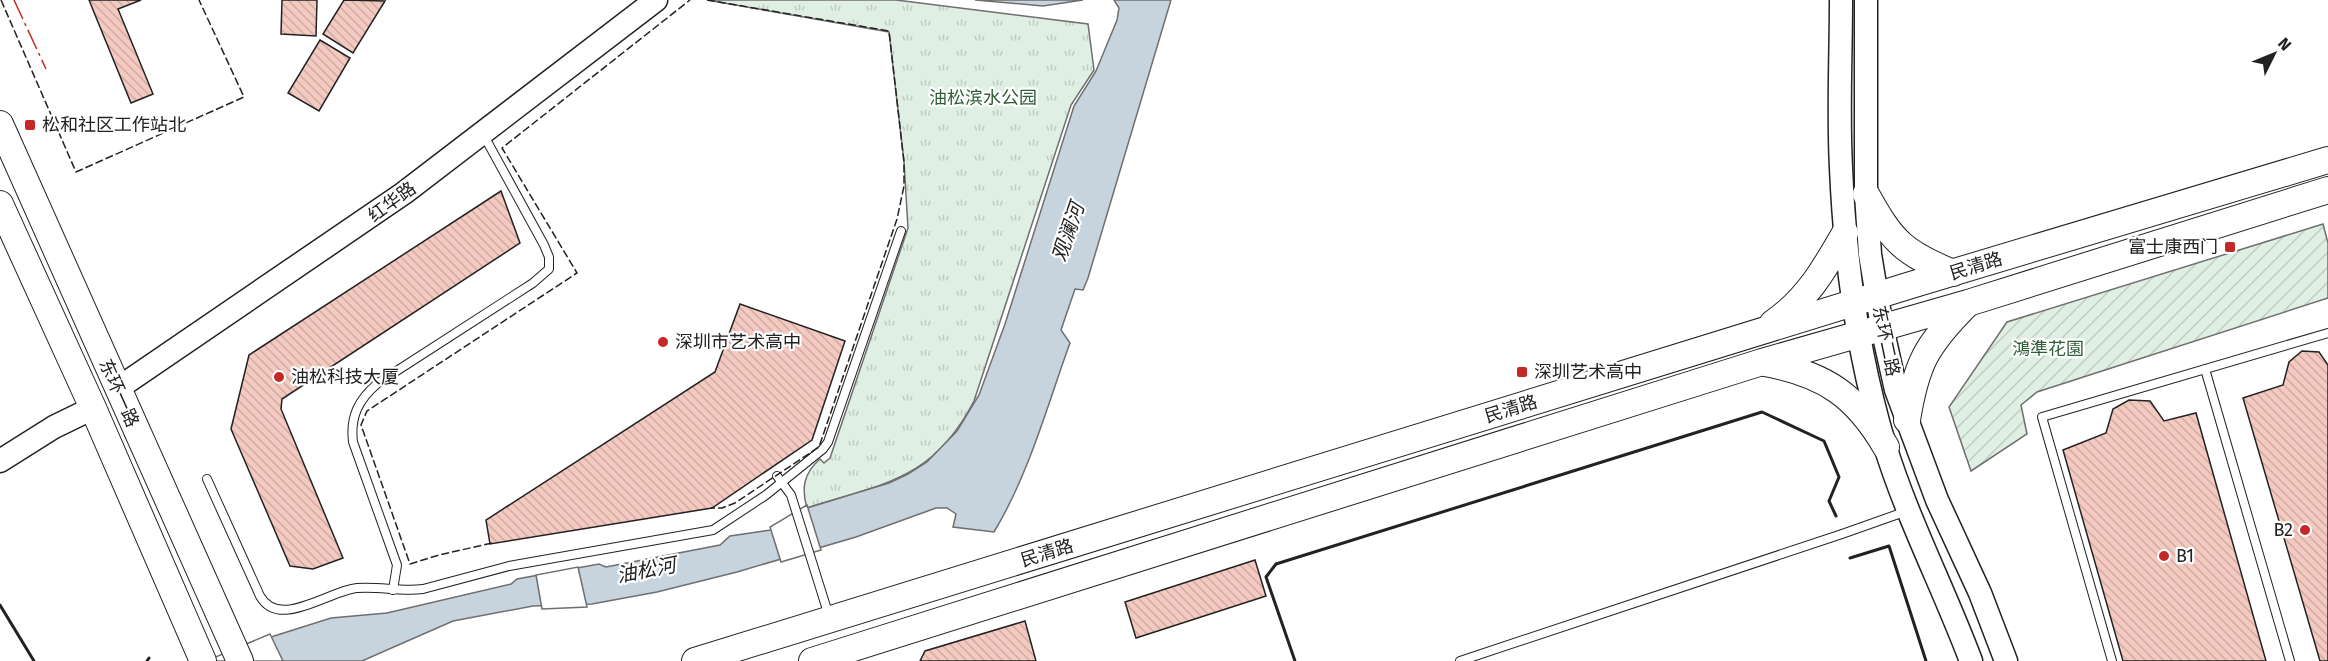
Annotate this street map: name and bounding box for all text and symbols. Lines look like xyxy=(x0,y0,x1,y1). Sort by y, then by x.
north arrow xyxy=(2244,24,2304,84)
text: N xyxy=(2274,34,2295,54)
park label: 油松滨水公园 xyxy=(929,87,1037,109)
place label: 松和社区工作站北 xyxy=(42,114,186,136)
marker: 松和社区工作站北 xyxy=(23,118,37,132)
street label: 红华路 xyxy=(364,177,420,227)
water label: 观澜河 xyxy=(1047,196,1090,264)
place label: 富士康西门 xyxy=(2128,236,2218,258)
marker: 富士康西门 xyxy=(2223,240,2237,254)
street label: 民清路 xyxy=(1947,248,2005,284)
street label: 东环二路 xyxy=(1868,303,1904,379)
place label: 深圳市艺术高中 xyxy=(675,331,801,353)
marker: 深圳市艺术高中 xyxy=(656,335,670,349)
park label: 鴻準花園 xyxy=(2012,338,2084,360)
street label: 东环一路 xyxy=(94,356,144,430)
place label: 深圳艺术高中 xyxy=(1534,361,1642,383)
marker: 深圳艺术高中 xyxy=(1515,365,1529,379)
place label: 油松科技大厦 xyxy=(291,366,399,388)
marker: 油松科技大厦 xyxy=(272,370,286,384)
street label: 民清路 xyxy=(1482,391,1540,427)
place label: B2 xyxy=(2273,519,2293,541)
marker: B2 xyxy=(2298,523,2312,537)
street label: 民清路 xyxy=(1018,535,1076,571)
place label: B1 xyxy=(2176,545,2194,567)
marker: B1 xyxy=(2157,549,2171,563)
water label: 油松河 xyxy=(614,552,682,588)

